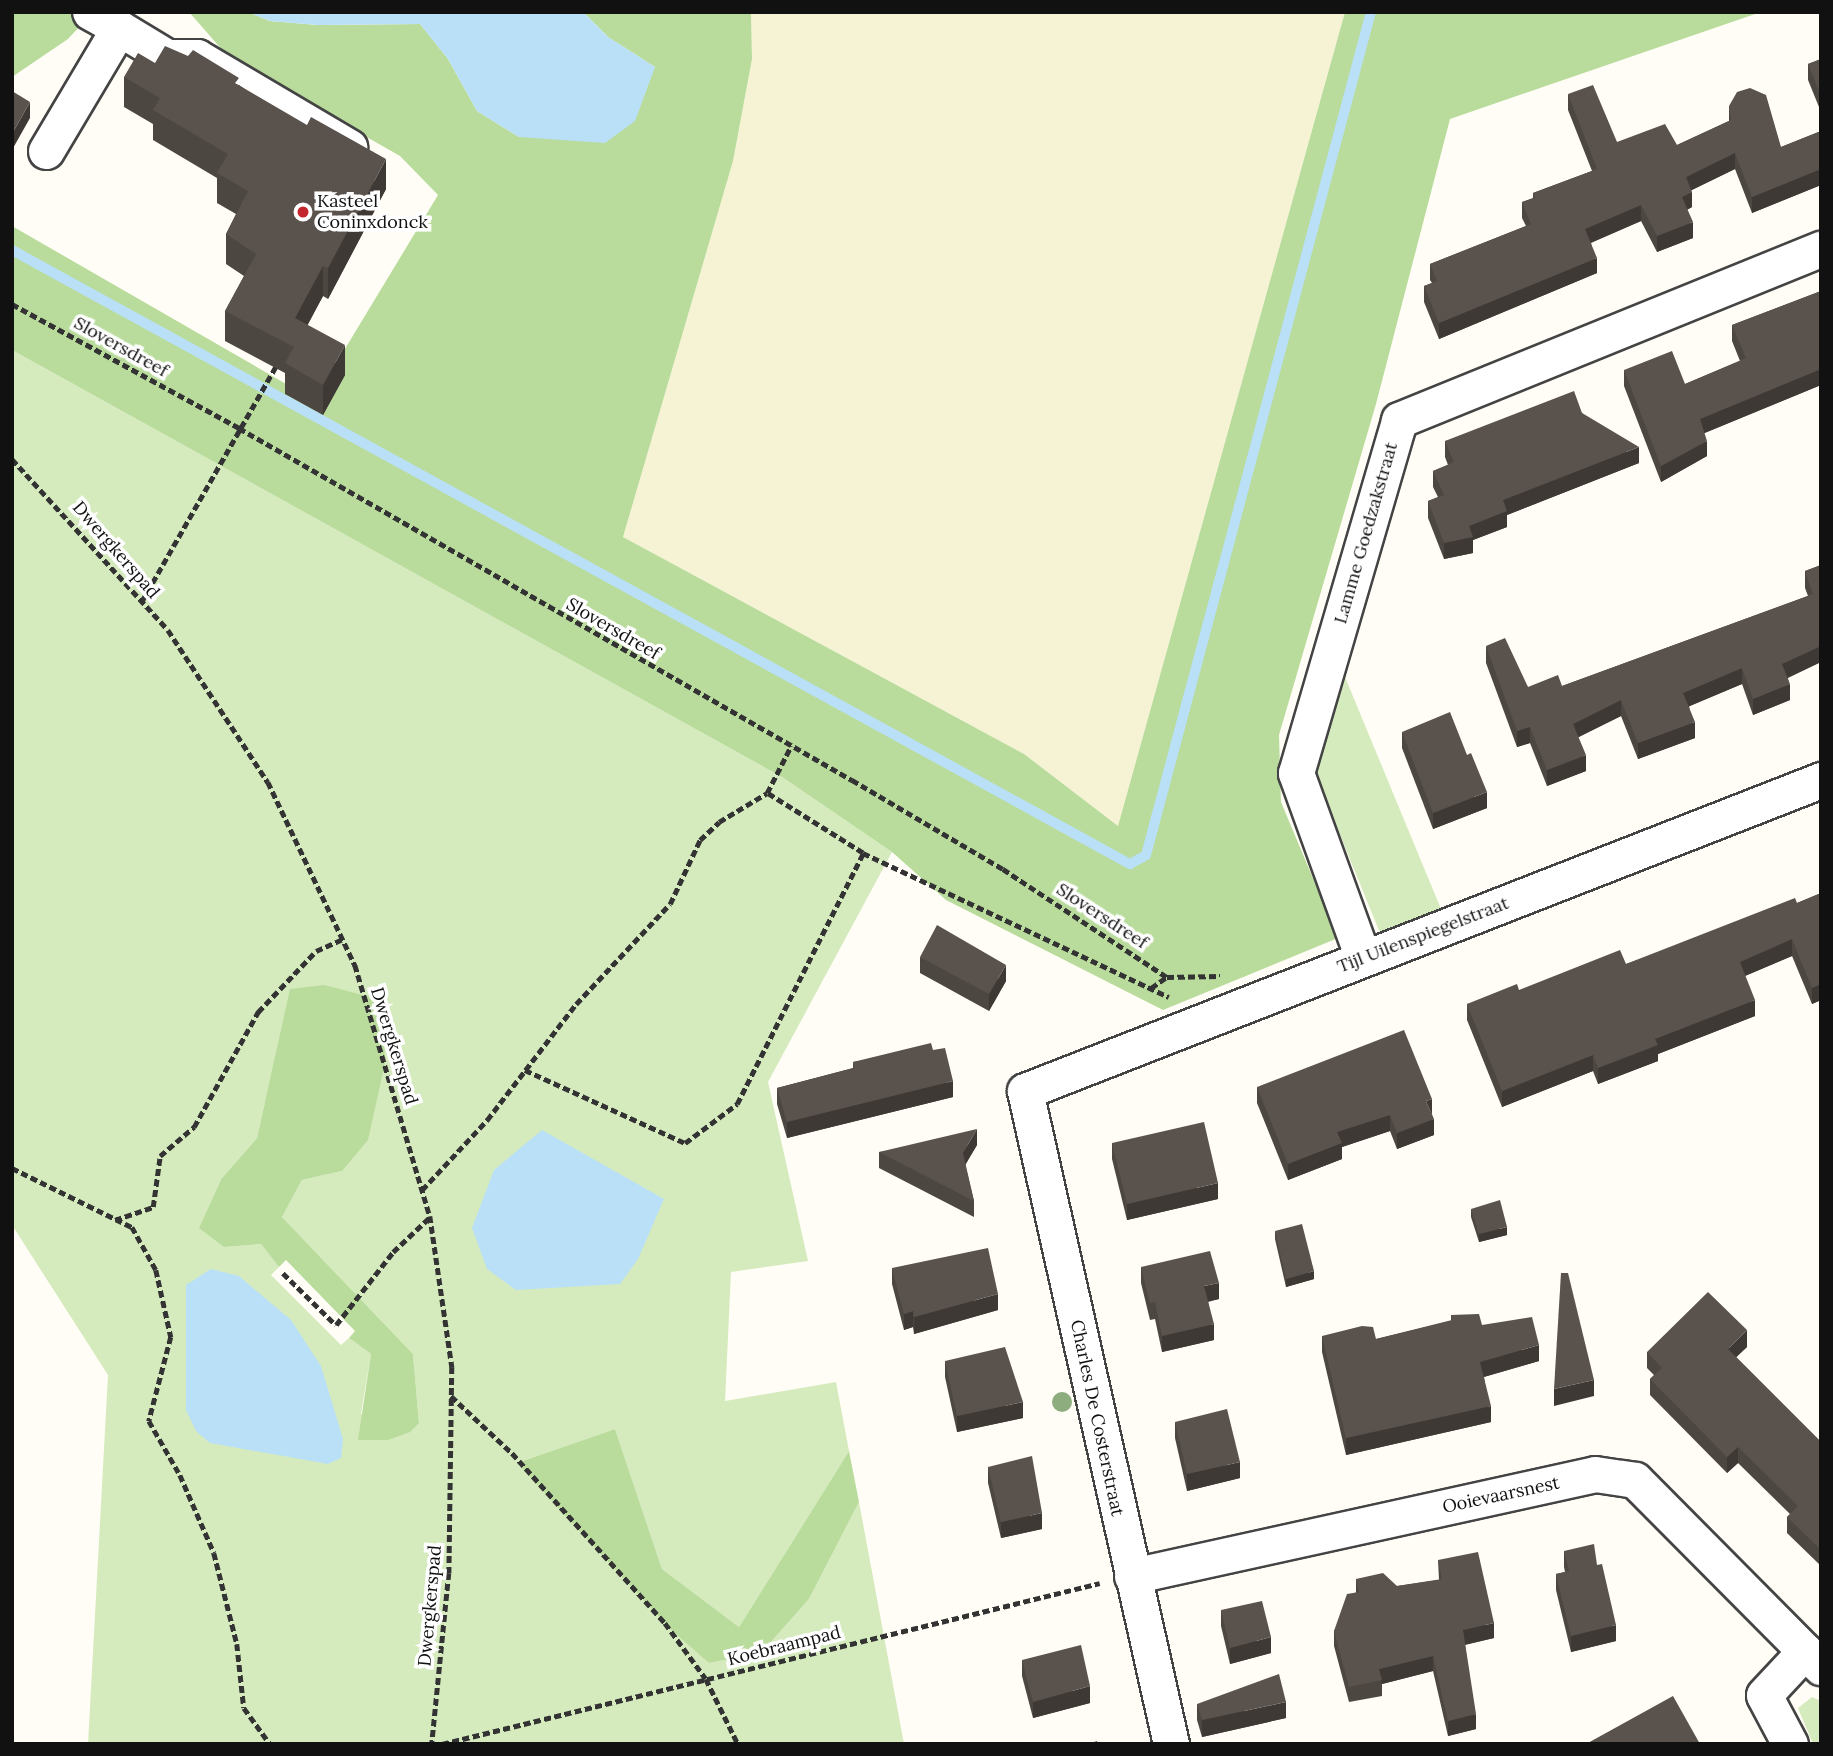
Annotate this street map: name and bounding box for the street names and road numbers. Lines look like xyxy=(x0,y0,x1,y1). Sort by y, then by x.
street label: Sloversdreef xyxy=(70,312,172,382)
street label: Lamme Goedzakstraat xyxy=(1330,440,1402,626)
street label: Dwergkerspad xyxy=(68,497,164,603)
street label: Sloversdreef xyxy=(562,594,664,664)
street label: Sloversdreef xyxy=(1052,879,1152,953)
street label: Tijl Uilenspiegelstraat xyxy=(1334,892,1512,978)
street label: Dwergkerspad xyxy=(366,985,422,1107)
street label: Charles De Costerstraat xyxy=(1066,1318,1128,1518)
street label: Ooievaarsnest xyxy=(1441,1472,1561,1518)
street label: Dwergkerspad xyxy=(414,1544,446,1668)
street label: Koebraampad xyxy=(725,1621,843,1671)

